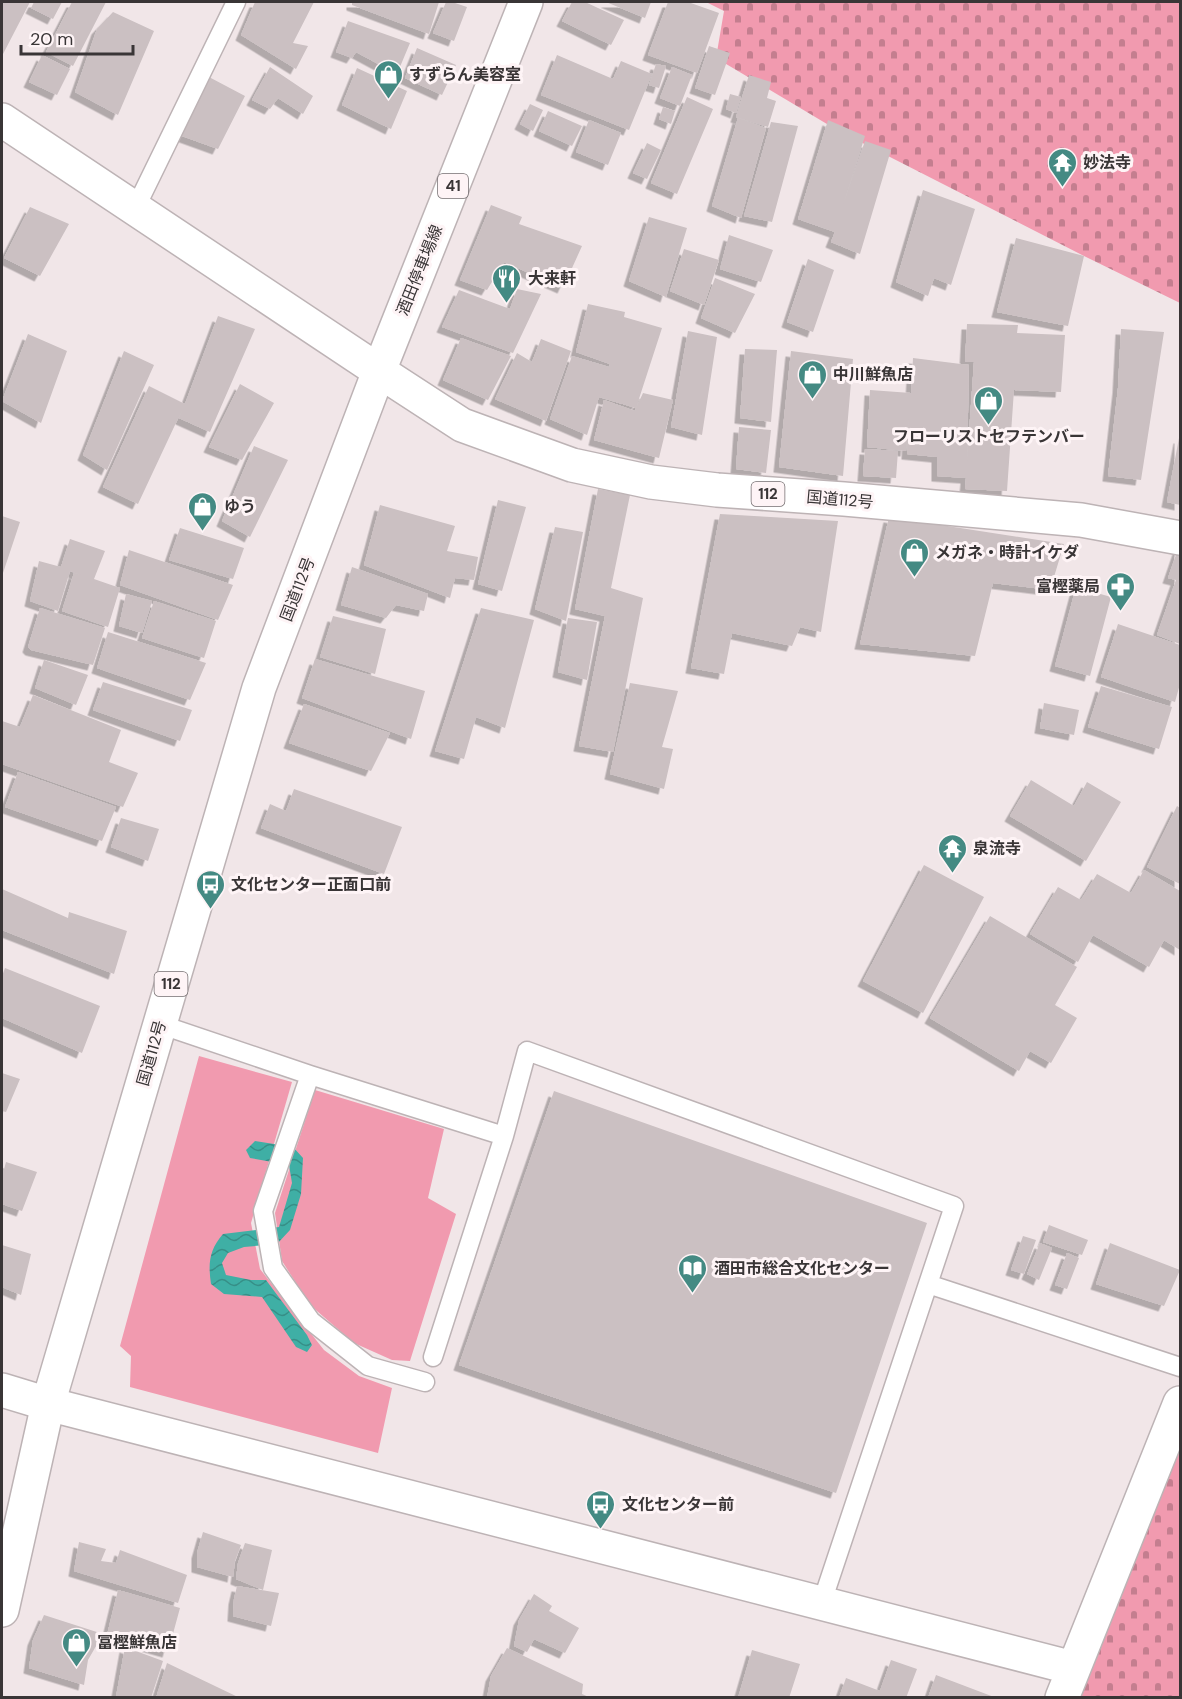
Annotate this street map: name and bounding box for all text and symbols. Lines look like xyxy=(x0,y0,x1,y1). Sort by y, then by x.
scale bar xyxy=(21,18,134,56)
text: 20 m xyxy=(30,27,73,51)
shop icon: すずらん美容室 xyxy=(372,58,404,100)
place label: すずらん美容室 xyxy=(409,64,521,85)
temple icon: 妙法寺 xyxy=(1046,146,1078,188)
place label: 妙法寺 xyxy=(1083,152,1131,173)
road number: 41 xyxy=(438,174,468,198)
street label: 酒田停車場線 xyxy=(392,222,447,319)
restaurant icon: 大来軒 xyxy=(491,262,523,304)
place label: 大来軒 xyxy=(528,268,576,289)
shop icon: 中川鮮魚店 xyxy=(796,358,828,400)
place label: 中川鮮魚店 xyxy=(833,364,913,385)
shop icon: フローリストセフテンバー xyxy=(973,384,1005,426)
place label: フローリストセフテンバー xyxy=(893,426,1085,447)
road number: 112 xyxy=(752,482,784,506)
street label: 国道112号 xyxy=(806,486,874,513)
shop icon: ゆう xyxy=(187,490,219,532)
place label: ゆう xyxy=(224,496,256,517)
shop icon: メガネ・時計イケダ xyxy=(898,536,930,578)
place label: メガネ・時計イケダ xyxy=(935,542,1079,563)
street label: 国道112号 xyxy=(276,554,319,624)
pharmacy icon: 富樫薬局 xyxy=(1105,570,1137,612)
place label: 富樫薬局 xyxy=(1036,576,1100,597)
temple icon: 泉流寺 xyxy=(936,832,968,874)
place label: 泉流寺 xyxy=(973,838,1021,859)
bus stop icon: 文化センター正面口前 xyxy=(194,868,226,910)
place label: 文化センター正面口前 xyxy=(231,874,391,895)
road number: 112 xyxy=(154,972,188,996)
street label: 国道112号 xyxy=(132,1018,171,1088)
library icon: 酒田市総合文化センター xyxy=(677,1252,709,1294)
place label: 酒田市総合文化センター xyxy=(714,1258,890,1279)
bus stop icon: 文化センター前 xyxy=(585,1488,617,1530)
place label: 文化センター前 xyxy=(622,1494,734,1515)
shop icon: 冨樫鮮魚店 xyxy=(60,1626,92,1668)
place label: 冨樫鮮魚店 xyxy=(97,1632,177,1653)

